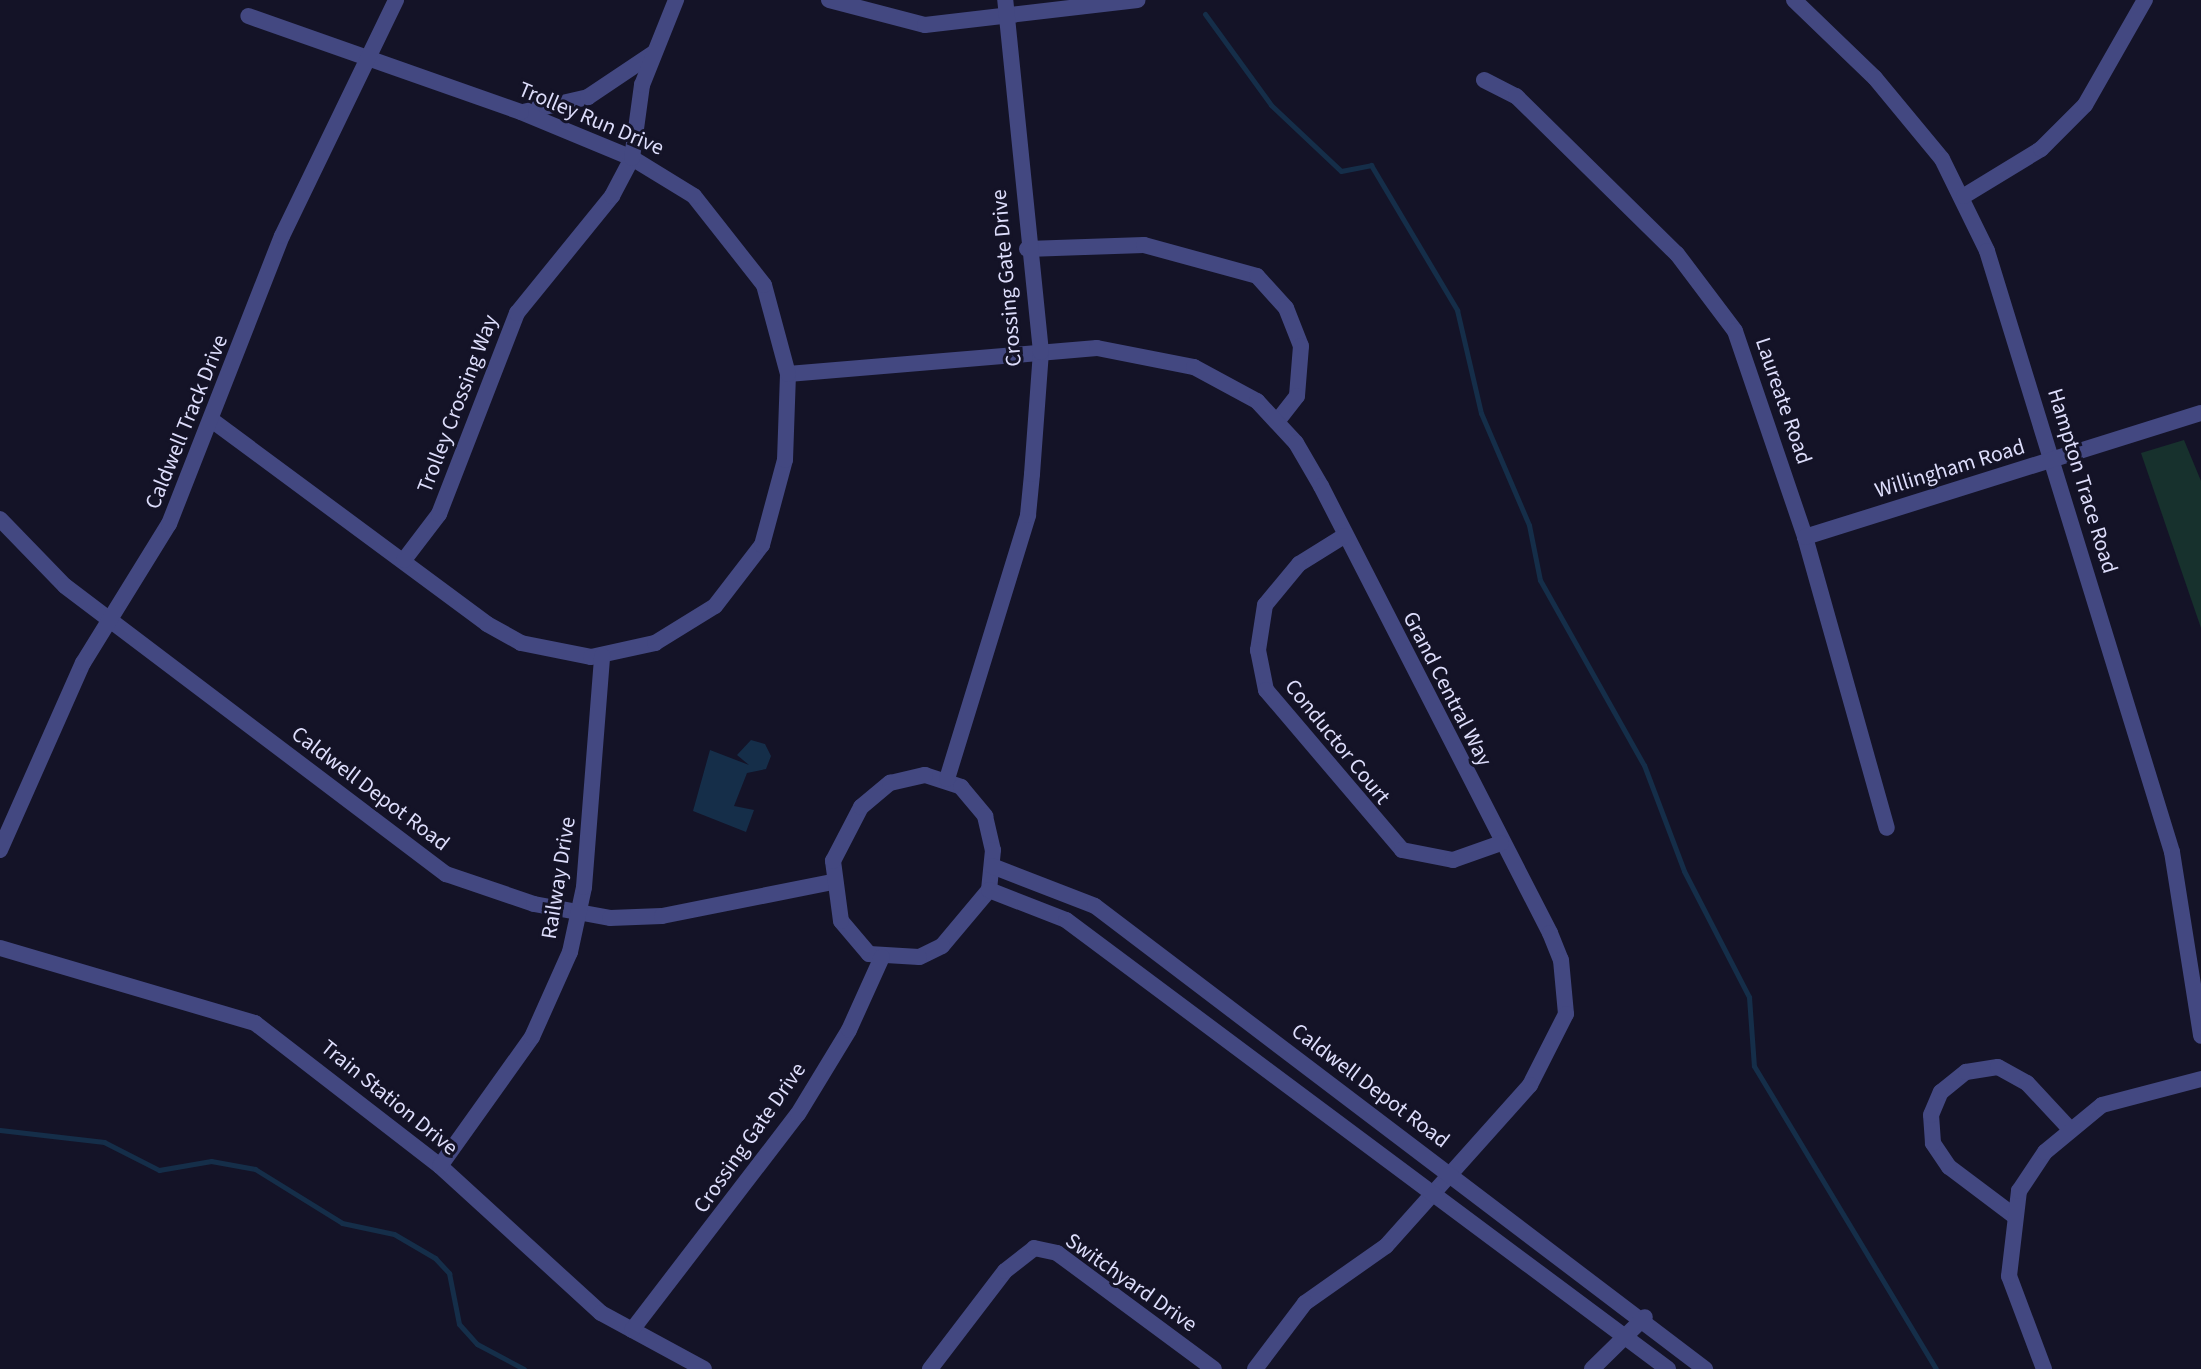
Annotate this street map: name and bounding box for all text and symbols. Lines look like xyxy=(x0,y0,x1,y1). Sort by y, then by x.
street label: Trolley Run Drive xyxy=(514,76,668,162)
street label: Crossing Gate Drive xyxy=(986,188,1028,368)
street label: Trolley Crossing Way xyxy=(412,311,504,497)
street label: Caldwell Track Drive xyxy=(140,331,234,513)
street label: Laureate Road xyxy=(1749,334,1817,468)
street label: Hampton Trace Road xyxy=(2041,385,2123,577)
street label: Willingham Road xyxy=(1872,434,2028,504)
street label: Grand Central Way xyxy=(1397,607,1497,771)
street label: Conductor Court xyxy=(1279,674,1395,810)
street label: Caldwell Depot Road xyxy=(286,721,454,857)
street label: Railway Drive xyxy=(536,815,582,941)
street label: Caldwell Depot Road xyxy=(1286,1018,1454,1154)
street label: Train Station Drive xyxy=(315,1035,463,1161)
street label: Crossing Gate Drive xyxy=(688,1058,812,1218)
street label: Switchyard Drive xyxy=(1060,1228,1202,1338)

